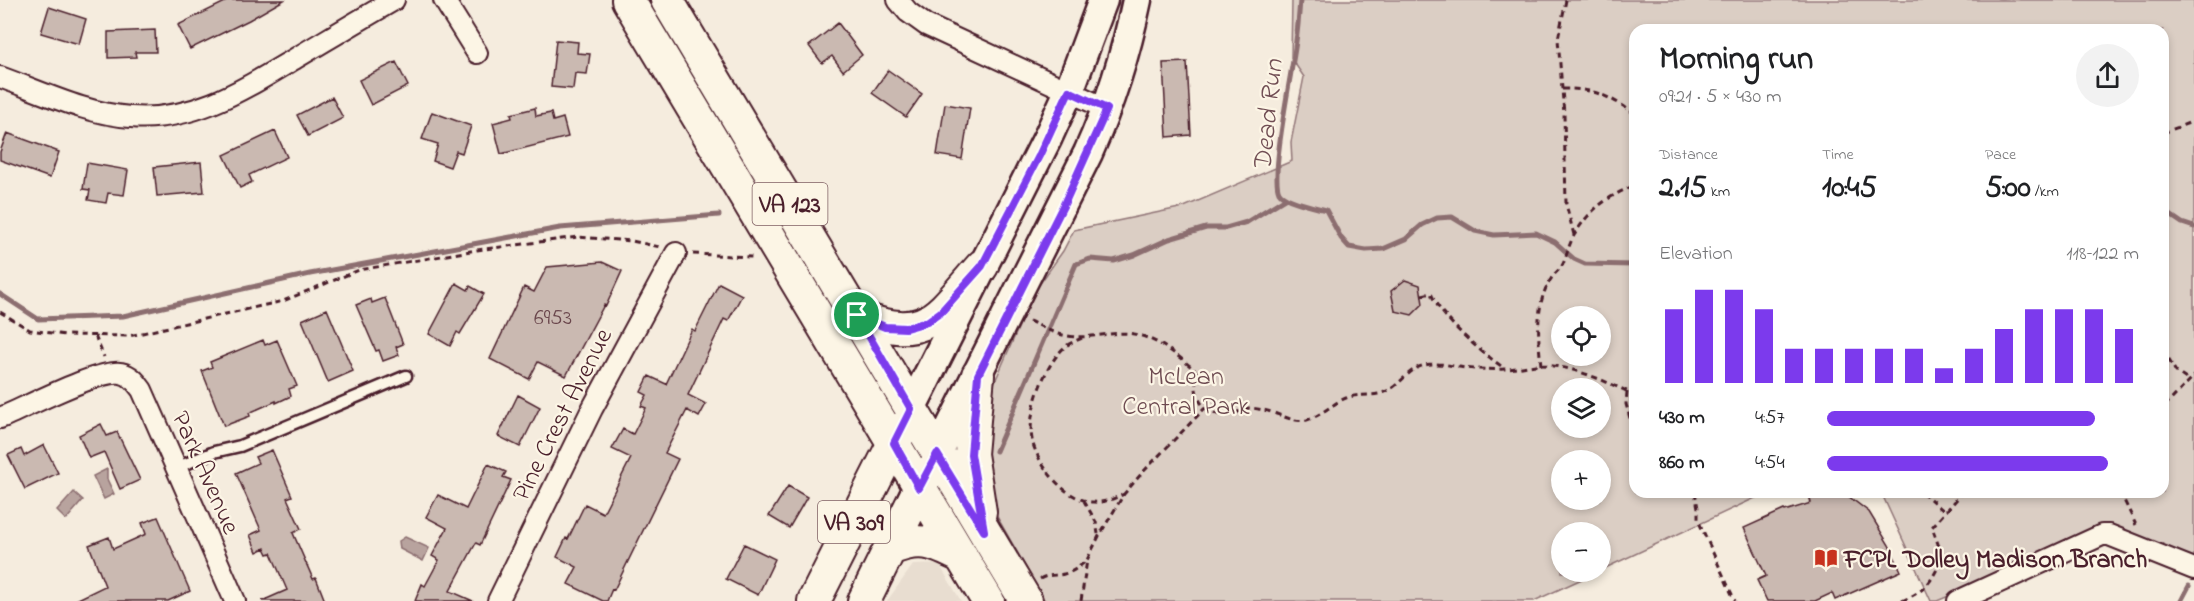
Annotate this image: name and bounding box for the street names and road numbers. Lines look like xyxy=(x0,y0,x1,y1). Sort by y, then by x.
road number: VA 123 xyxy=(752,183,828,225)
street label: Pine Crest Avenue xyxy=(504,322,624,508)
street label: Park Avenue xyxy=(160,406,248,541)
road number: VA 309 xyxy=(818,501,890,543)

